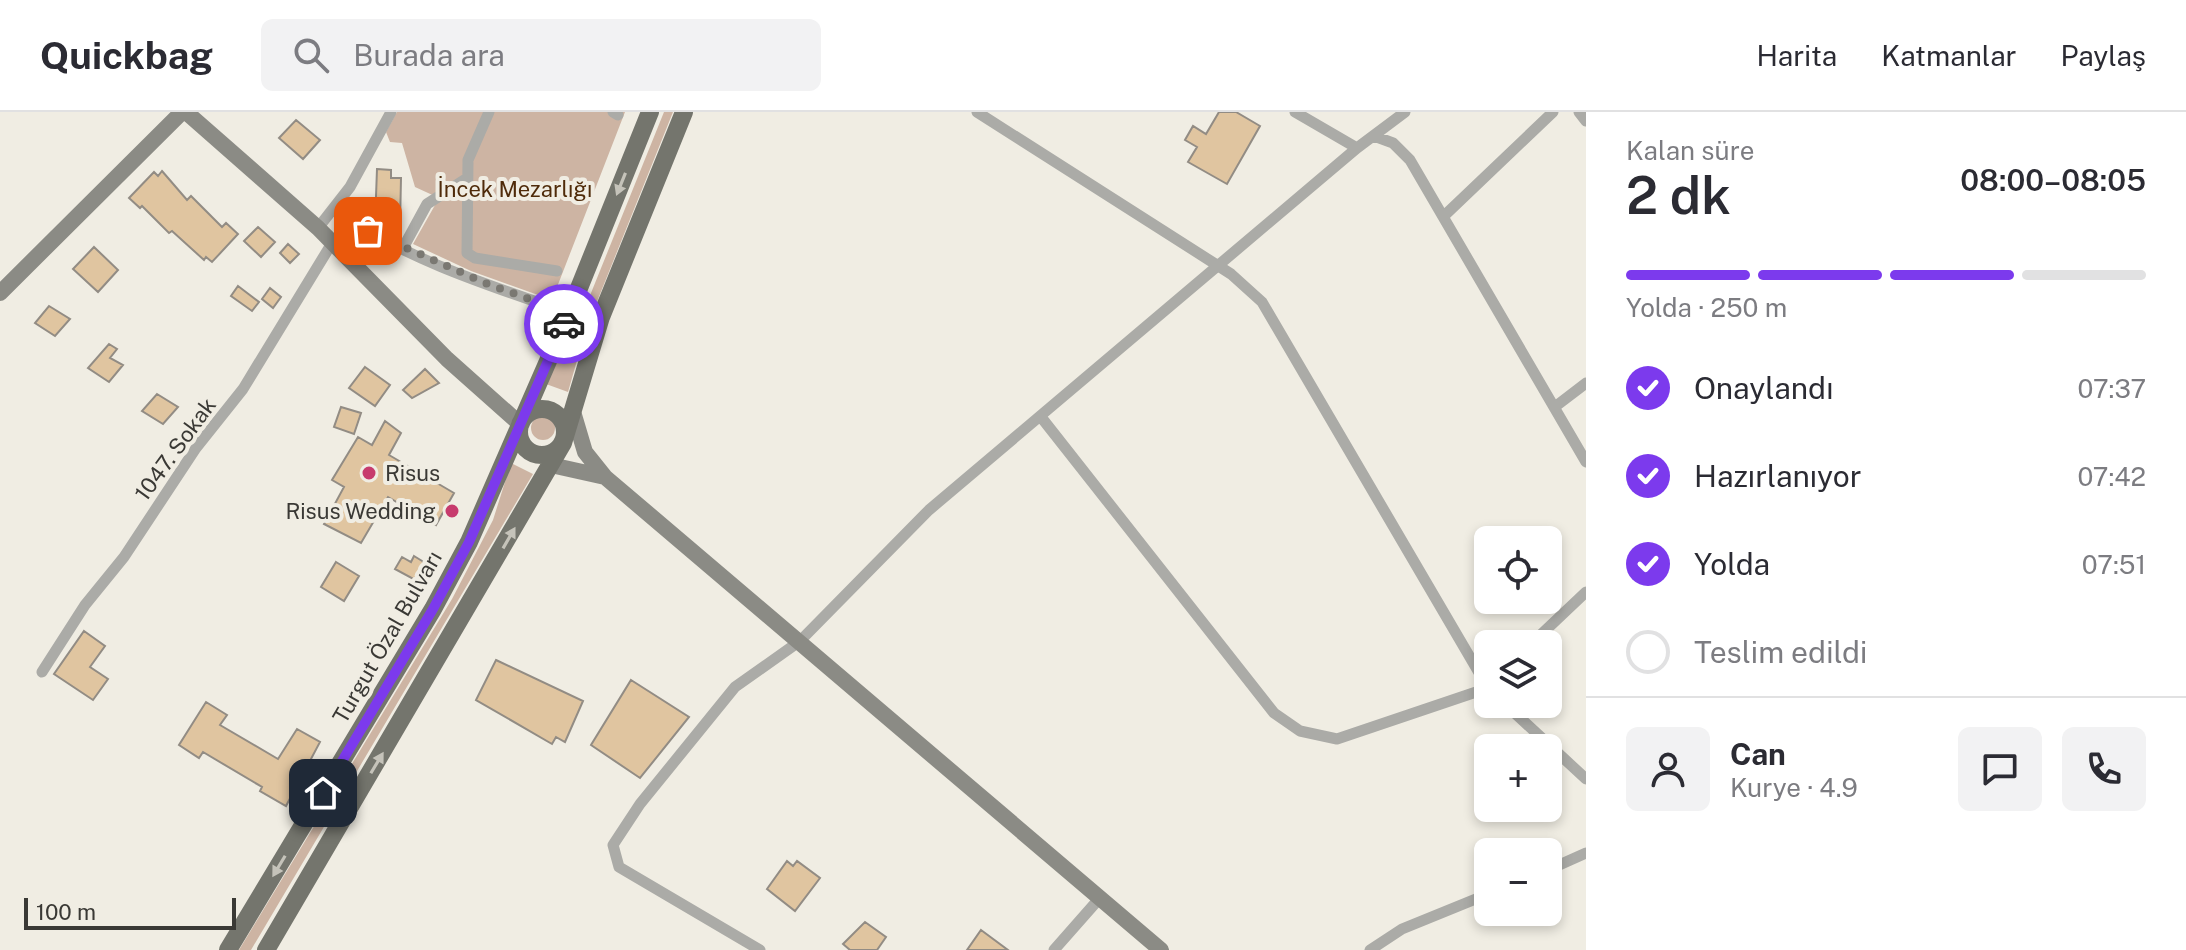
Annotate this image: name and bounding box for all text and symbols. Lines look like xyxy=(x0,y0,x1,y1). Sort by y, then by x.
search box xyxy=(261,19,821,91)
text: Quickbag xyxy=(40,33,213,78)
icon: search xyxy=(289,33,333,77)
text: Burada ara xyxy=(353,37,505,73)
text: Harita xyxy=(1756,39,1837,72)
text: Katmanlar xyxy=(1881,39,2017,72)
text: Paylaş xyxy=(2061,39,2146,72)
text: Kalan süre xyxy=(1626,135,1754,166)
text: 08:00–08:05 xyxy=(1960,162,2146,198)
text: 2 dk xyxy=(1626,165,1731,226)
one-way arrow xyxy=(614,173,627,197)
park label: İncek Mezarlığı xyxy=(438,175,592,202)
pin xyxy=(334,197,402,265)
icon: bag xyxy=(346,209,390,253)
courier xyxy=(524,284,604,364)
text: Yolda · 250 m xyxy=(1626,292,1787,323)
icon: car xyxy=(542,302,586,346)
icon: check xyxy=(1626,366,1670,410)
text: Onaylandı xyxy=(1694,370,1833,406)
text: 07:37 xyxy=(2078,373,2146,404)
street label: 1047. Sokak xyxy=(129,393,221,505)
icon: check xyxy=(1626,454,1670,498)
text: Hazırlanıyor xyxy=(1694,458,1862,494)
place label: Risus xyxy=(385,460,440,486)
text: 07:42 xyxy=(2077,461,2146,492)
marker: Risus xyxy=(360,464,378,482)
place label: Risus Wedding xyxy=(285,498,436,524)
marker: Risus Wedding xyxy=(443,502,461,520)
map controls xyxy=(1474,526,1562,926)
button: locate xyxy=(1474,526,1562,614)
one-way arrow xyxy=(502,527,516,549)
icon: check xyxy=(1626,542,1670,586)
street label: Turgut Özal Bulvarı xyxy=(326,546,447,728)
text: Yolda xyxy=(1694,546,1770,582)
text: 07:51 xyxy=(2082,549,2146,580)
button: layers xyxy=(1474,630,1562,718)
text: Teslim edildi xyxy=(1694,634,1867,670)
button: person xyxy=(1626,727,1710,811)
button: chat xyxy=(1958,727,2042,811)
button: phone xyxy=(2062,727,2146,811)
button: + xyxy=(1474,734,1562,822)
text: Can xyxy=(1730,736,1786,772)
one-way arrow xyxy=(370,751,384,774)
pin xyxy=(289,759,357,827)
icon: home xyxy=(301,771,345,815)
text: Kurye · 4.9 xyxy=(1730,772,1858,803)
button: − xyxy=(1474,838,1562,926)
one-way arrow xyxy=(272,855,286,877)
scale bar xyxy=(24,894,236,930)
text: 100 m xyxy=(36,899,96,925)

